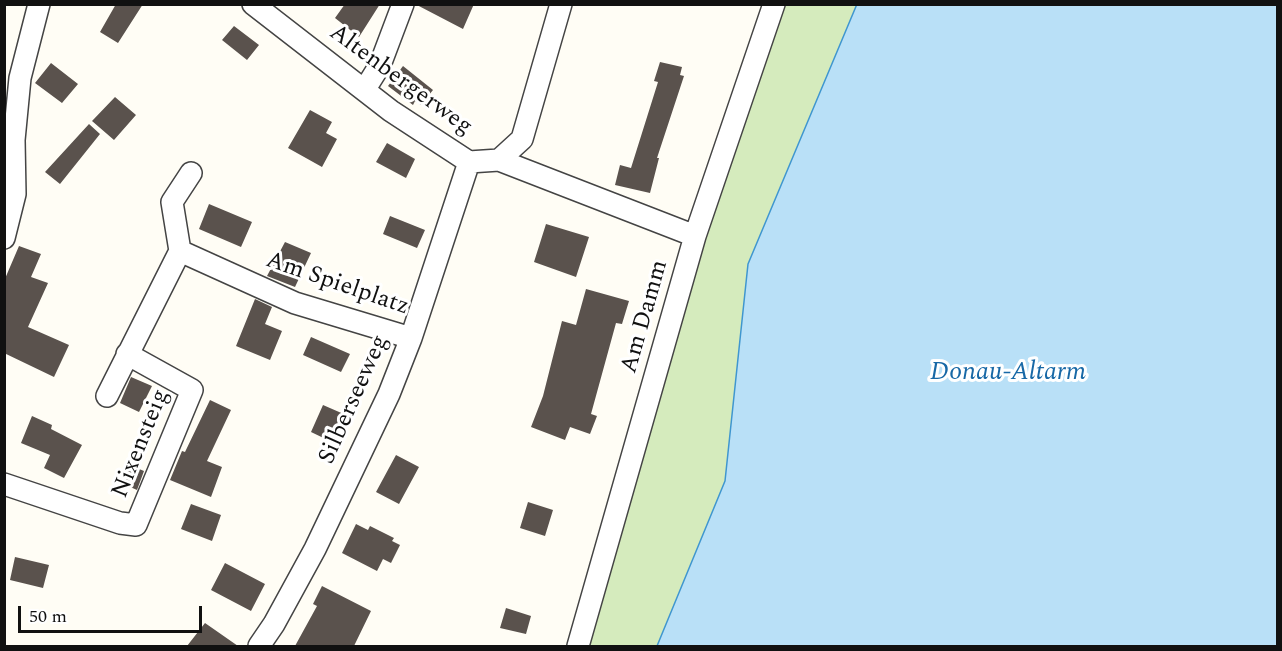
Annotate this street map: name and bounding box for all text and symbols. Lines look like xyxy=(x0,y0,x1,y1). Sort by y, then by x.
street label: Altenbergerweg xyxy=(323,19,477,143)
street label: Am Spielplatz xyxy=(262,247,412,323)
street label: Am Damm xyxy=(616,257,676,377)
street label: Silberseeweg xyxy=(314,331,396,469)
water label: Donau-Altarm xyxy=(930,358,1086,390)
street label: Nixensteig xyxy=(107,385,177,503)
scale bar xyxy=(21,594,206,632)
text: 50 m xyxy=(29,603,67,630)

